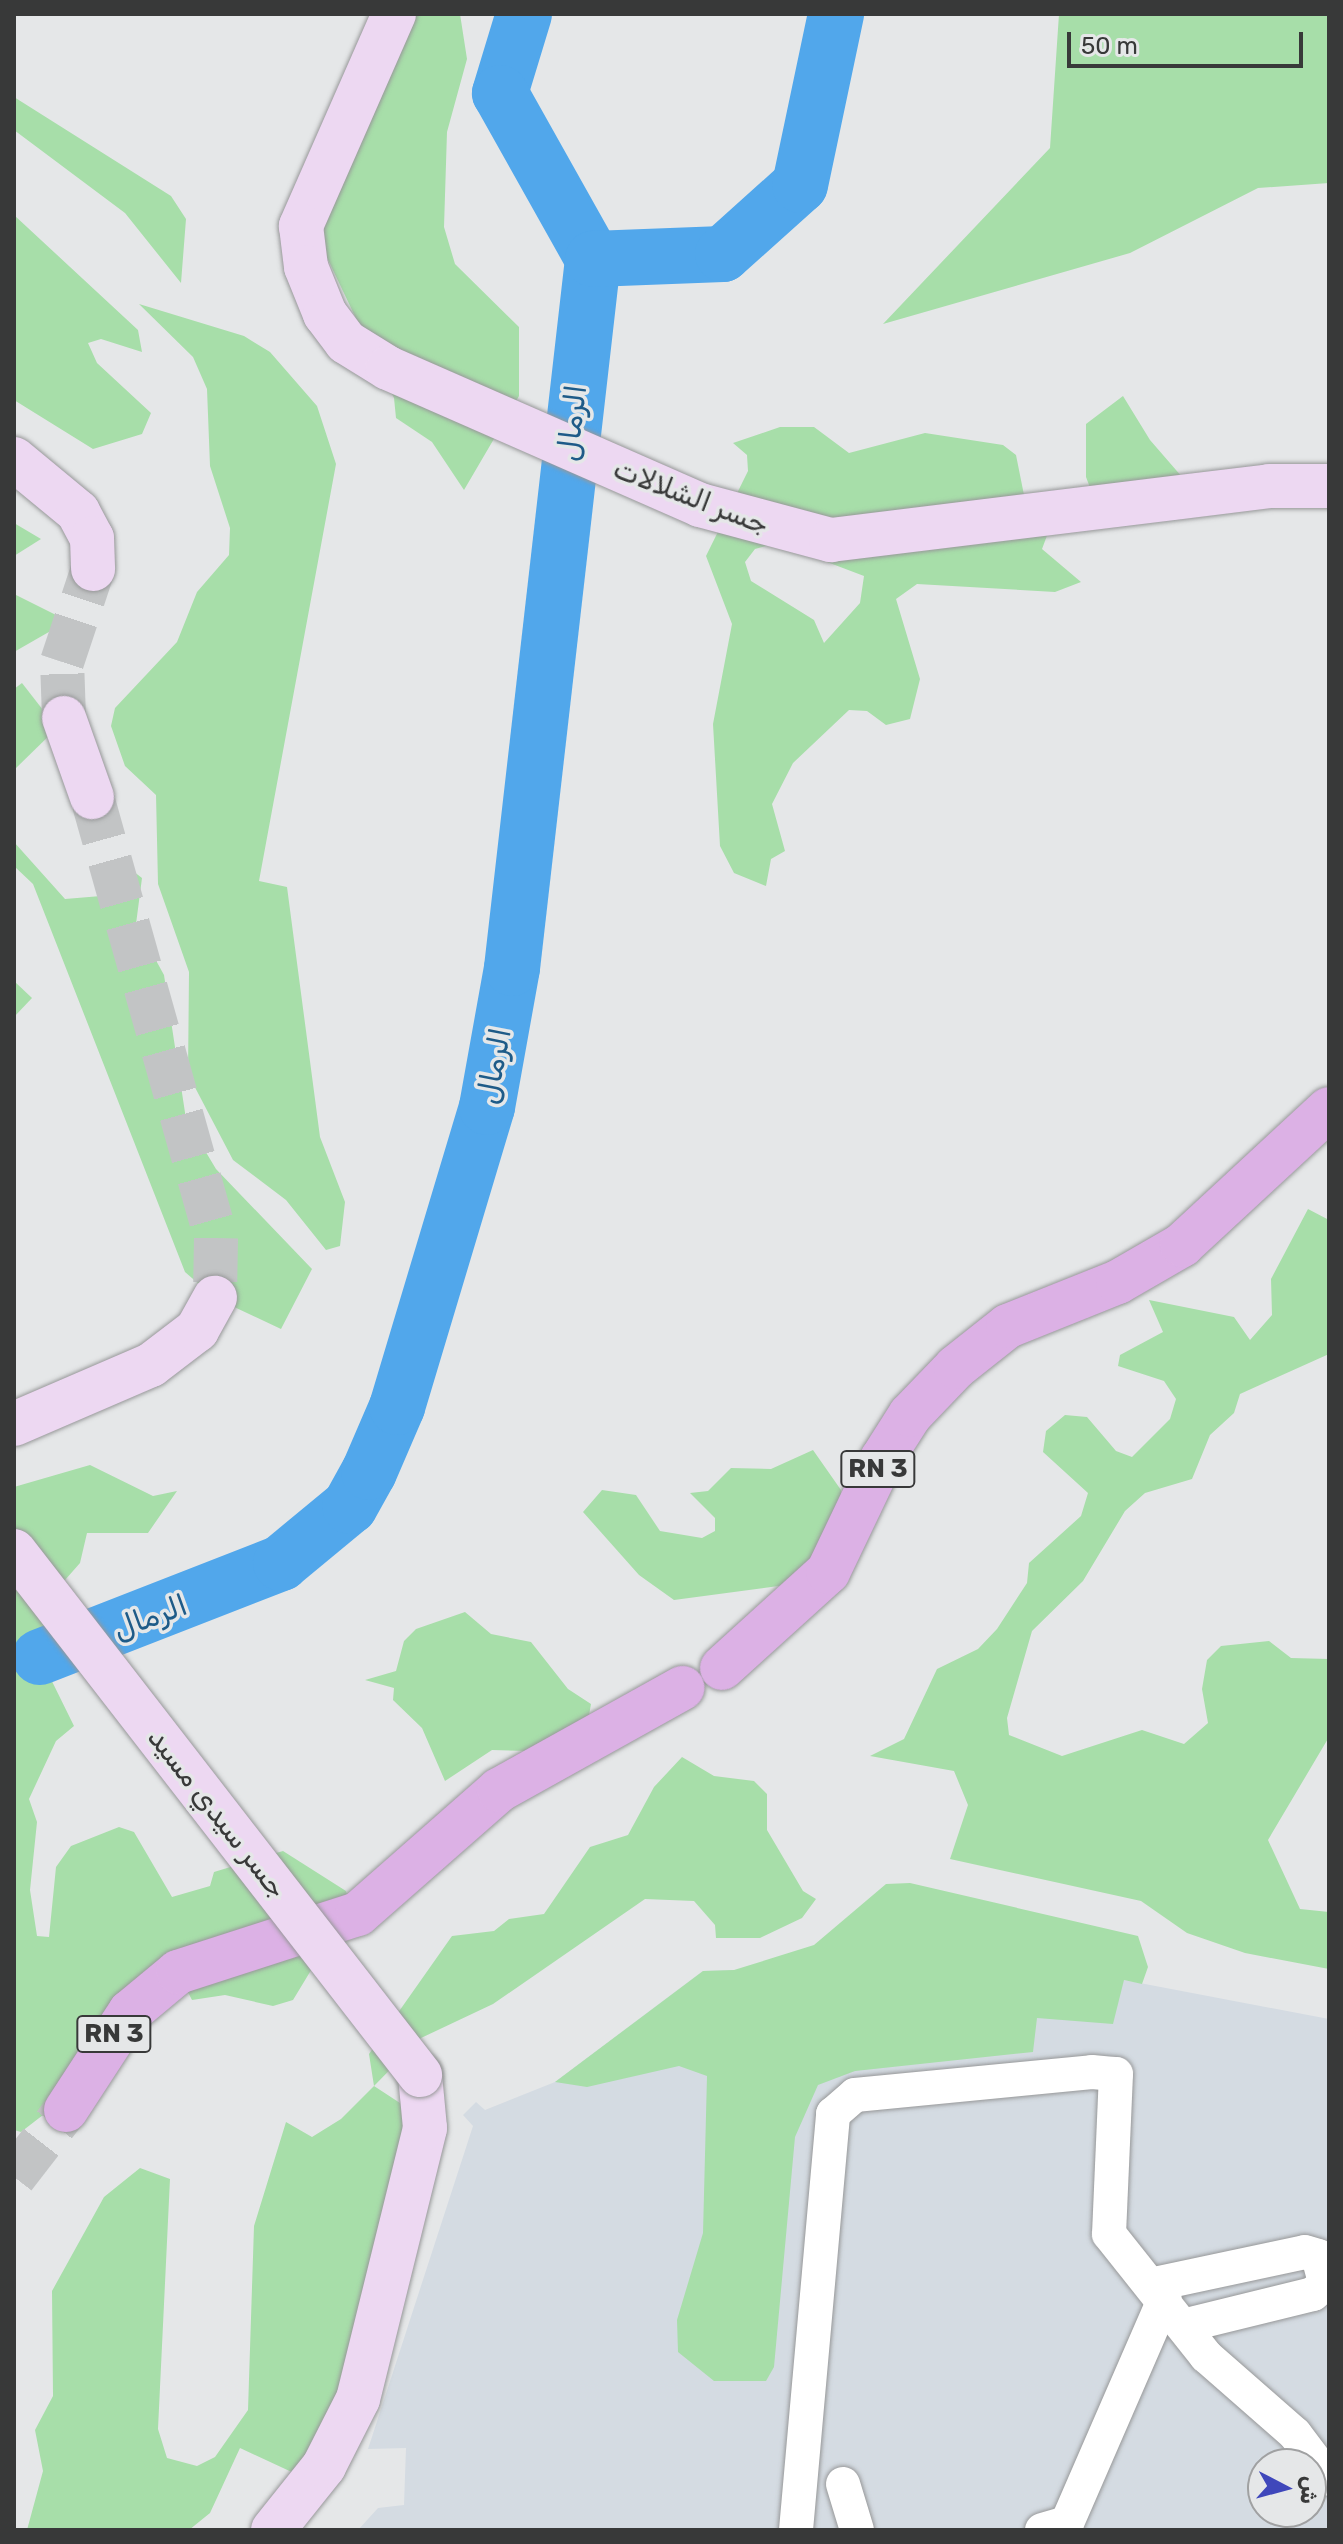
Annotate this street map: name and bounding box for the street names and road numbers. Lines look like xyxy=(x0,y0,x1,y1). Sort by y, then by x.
street label: جسر الشلالات xyxy=(609,452,773,542)
road number: RN 3 xyxy=(840,1447,916,1491)
street label: جسر سيدي مسيد xyxy=(140,1721,294,1905)
road number: RN 3 xyxy=(76,2012,152,2056)

